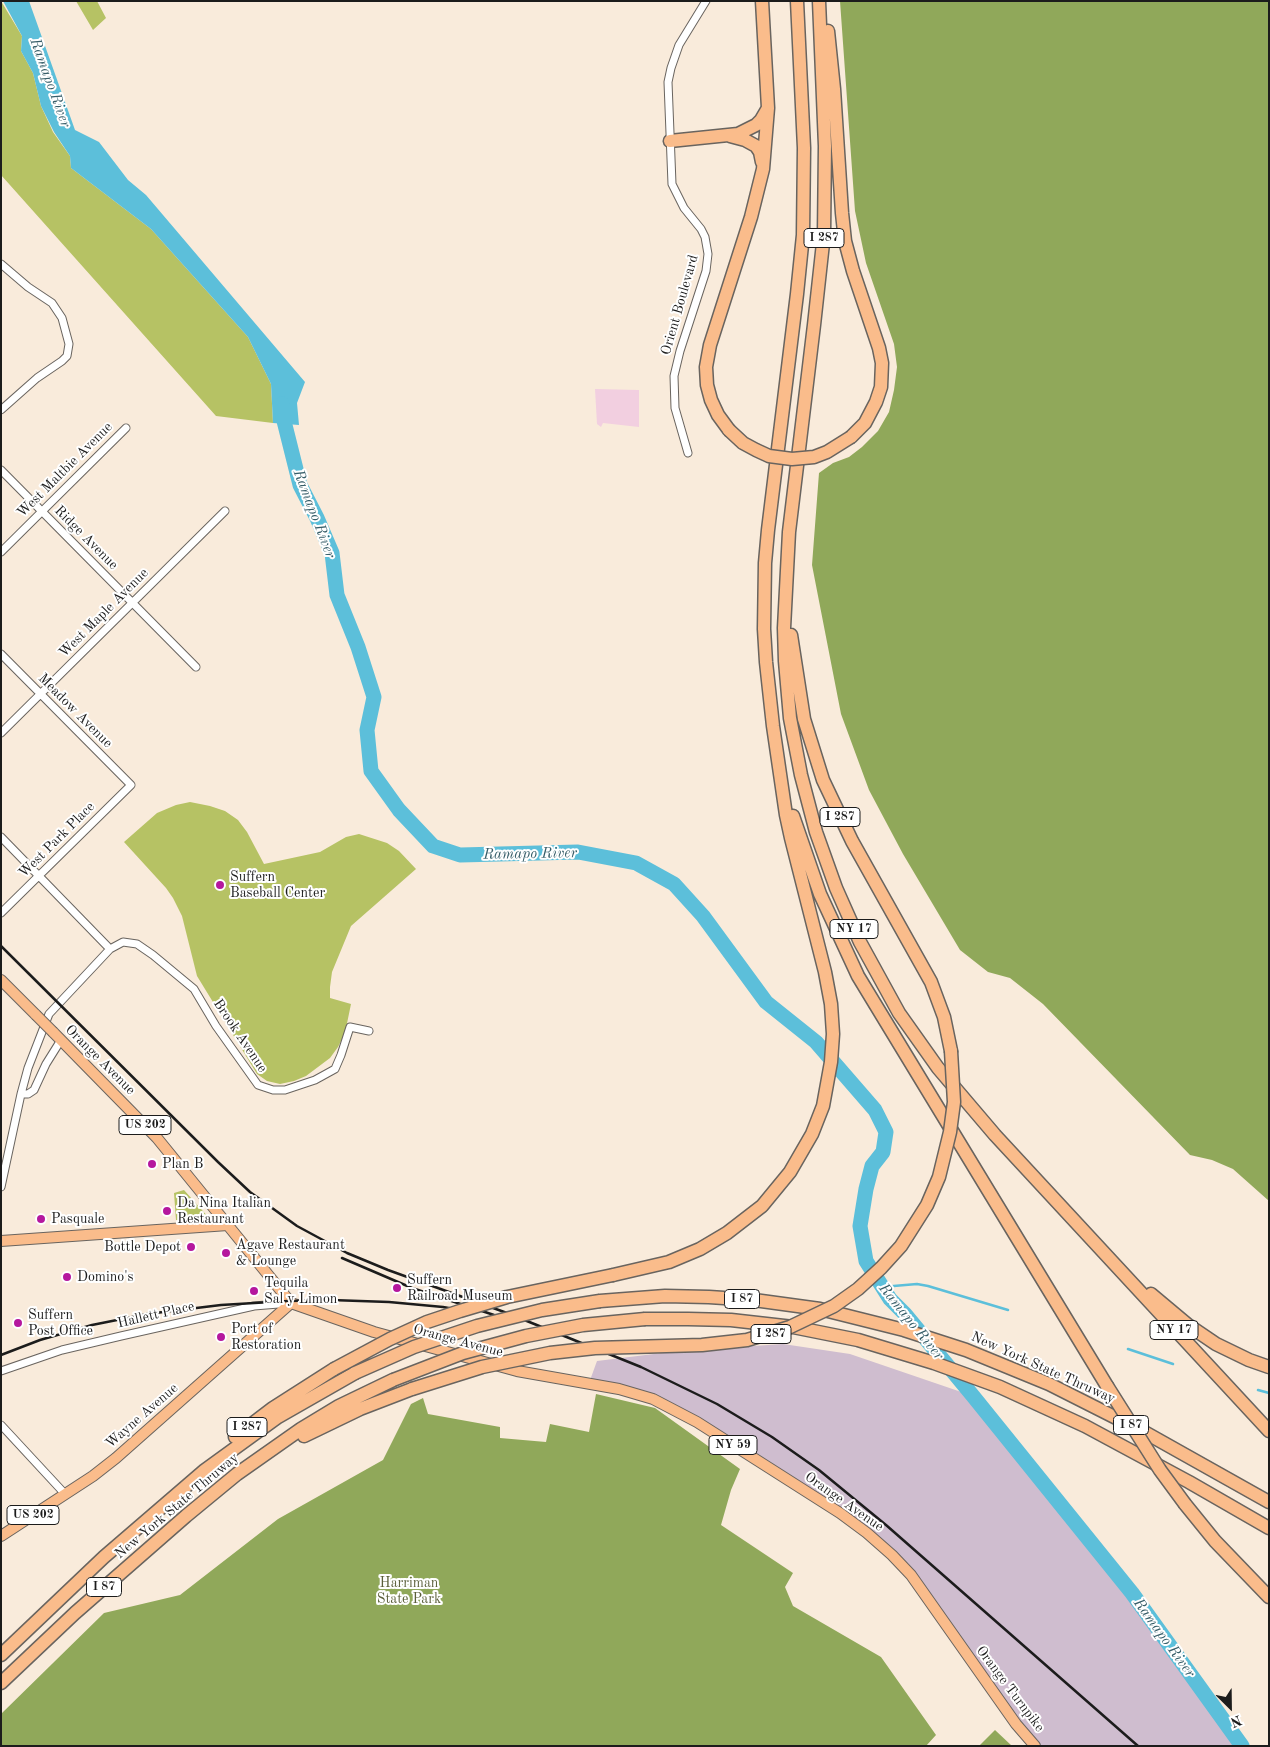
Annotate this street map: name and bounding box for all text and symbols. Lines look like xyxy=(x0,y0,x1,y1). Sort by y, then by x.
water label: Ramapo River xyxy=(26,36,74,130)
road number: I 287 xyxy=(804,228,844,248)
street label: Orient Boulevard xyxy=(658,253,702,357)
street label: West Maltbie Avenue xyxy=(14,419,116,521)
water label: Ramapo River xyxy=(289,467,339,561)
street label: Ridge Avenue xyxy=(51,503,121,573)
street label: West Maple Avenue xyxy=(56,565,152,661)
street label: Meadow Avenue xyxy=(34,670,116,752)
street label: West Park Place xyxy=(16,799,98,881)
road number: I 287 xyxy=(820,808,860,826)
water label: Ramapo River xyxy=(483,844,577,864)
place label: Suffern Baseball Center xyxy=(230,869,325,902)
marker: Suffern Baseball Center xyxy=(214,879,226,891)
road number: NY 17 xyxy=(830,920,878,939)
street label: Brook Avenue xyxy=(209,996,271,1076)
street label: Orange Avenue xyxy=(61,1021,139,1099)
road number: US 202 xyxy=(119,1116,171,1134)
place label: Plan B xyxy=(162,1156,203,1172)
marker: Plan B xyxy=(146,1158,158,1170)
place label: Da Nina Italian Restaurant xyxy=(177,1195,271,1228)
marker: Da Nina Italian Restaurant xyxy=(161,1205,173,1217)
place label: Pasquale xyxy=(51,1211,105,1227)
marker: Pasquale xyxy=(35,1213,47,1225)
place label: Agave Restaurant & Lounge xyxy=(236,1237,345,1270)
place label: Bottle Depot xyxy=(104,1239,181,1255)
marker: Bottle Depot xyxy=(185,1241,197,1253)
marker: Agave Restaurant & Lounge xyxy=(220,1247,232,1259)
place label: Domino's xyxy=(77,1269,134,1285)
marker: Domino's xyxy=(61,1271,73,1283)
place label: Suffern Railroad Museum xyxy=(407,1272,513,1304)
place label: Tequila Sal y Limon xyxy=(264,1275,337,1308)
water label: Ramapo River xyxy=(875,1280,947,1364)
marker: Suffern Railroad Museum xyxy=(391,1282,403,1294)
marker: Tequila Sal y Limon xyxy=(248,1285,260,1297)
road number: I 87 xyxy=(724,1290,760,1308)
street label: Hallett Place xyxy=(116,1298,196,1332)
place label: Suffern Post Office xyxy=(28,1307,93,1340)
marker: Suffern Post Office xyxy=(12,1317,24,1329)
road number: NY 17 xyxy=(1150,1320,1198,1340)
place label: Port of Restoration xyxy=(231,1321,301,1354)
street label: Orange Avenue xyxy=(411,1321,505,1361)
road number: I 287 xyxy=(751,1325,791,1344)
street label: New York State Thruway xyxy=(968,1329,1118,1407)
marker: Port of Restoration xyxy=(215,1331,227,1343)
street label: Wayne Avenue xyxy=(102,1380,182,1452)
road number: I 87 xyxy=(1114,1416,1148,1434)
road number: I 287 xyxy=(227,1418,267,1436)
road number: NY 59 xyxy=(709,1436,757,1454)
street label: New York State Thruway xyxy=(112,1449,242,1563)
street label: Orange Avenue xyxy=(801,1469,887,1535)
road number: US 202 xyxy=(7,1506,59,1524)
park label: Harriman State Park xyxy=(377,1575,441,1608)
road number: I 87 xyxy=(86,1578,122,1596)
water label: Ramapo River xyxy=(1129,1595,1199,1681)
street label: Orange Turnpike xyxy=(972,1643,1048,1735)
north arrow xyxy=(1205,1682,1255,1732)
text: N xyxy=(1228,1712,1244,1729)

